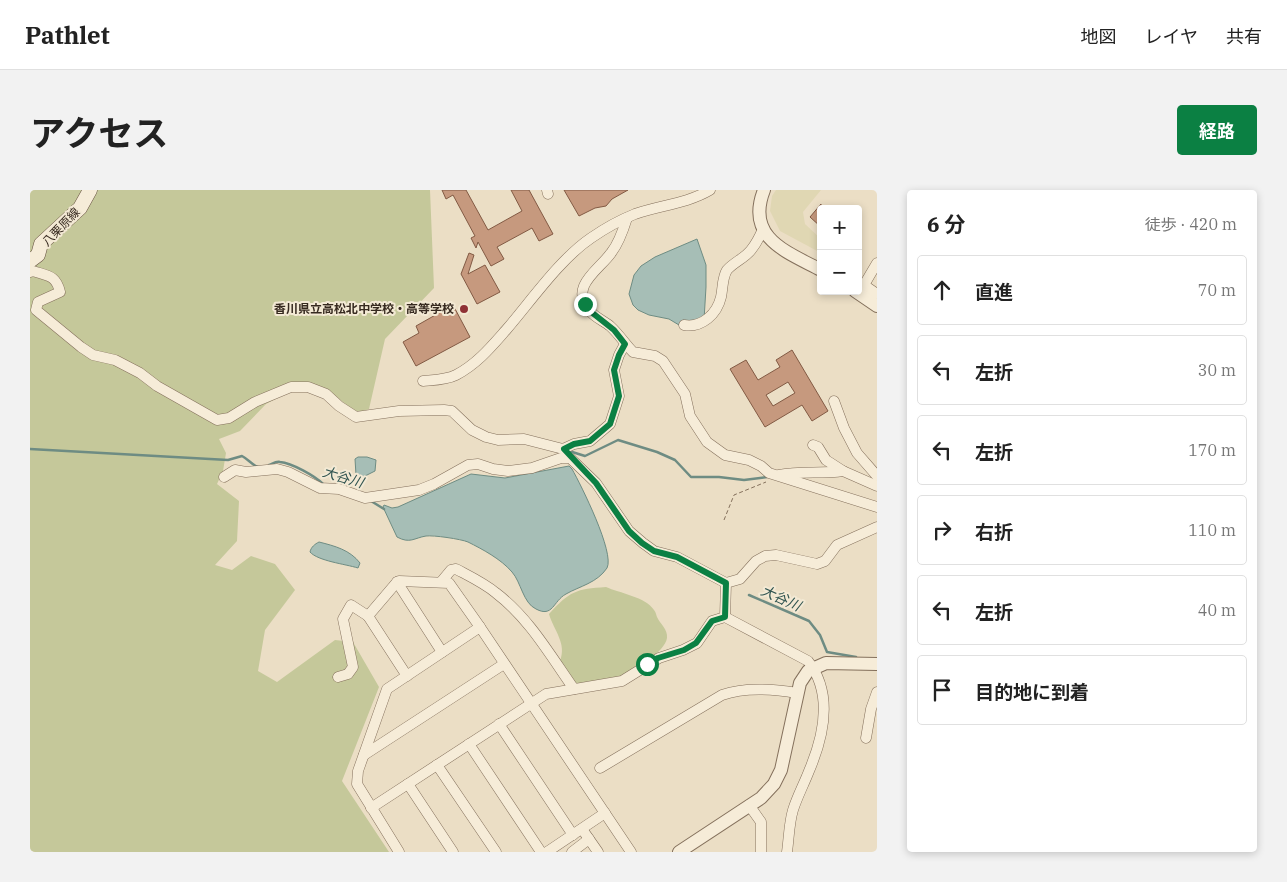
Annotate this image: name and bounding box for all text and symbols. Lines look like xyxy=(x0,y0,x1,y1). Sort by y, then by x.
text: Pathlet xyxy=(25,19,110,51)
text: 地図 xyxy=(1081,25,1117,48)
text: レイヤ xyxy=(1145,25,1198,48)
text: 共有 xyxy=(1226,25,1262,48)
button: 経路 xyxy=(1177,105,1257,155)
text: アクセス xyxy=(30,110,168,156)
street label: 八栗原線 xyxy=(39,204,83,249)
map controls xyxy=(817,205,862,295)
button: + xyxy=(817,205,862,250)
text: 6 分 xyxy=(927,210,965,238)
text: 徒歩 · 420 m xyxy=(1145,214,1237,234)
button: − xyxy=(817,250,862,295)
icon: ahead xyxy=(928,276,956,304)
text: 直進 xyxy=(975,280,1013,304)
text: 70 m xyxy=(1198,280,1236,300)
route end xyxy=(574,293,597,316)
place label: 香川県立高松北中学校・高等学校 xyxy=(274,301,454,316)
marker: 香川県立高松北中学校・高等学校 xyxy=(458,303,470,315)
icon: left xyxy=(928,356,956,384)
text: 左折 xyxy=(975,360,1013,384)
text: 30 m xyxy=(1198,360,1236,380)
icon: left xyxy=(928,436,956,464)
text: 左折 xyxy=(975,440,1013,464)
text: 170 m xyxy=(1188,440,1236,460)
water label: 大谷川 xyxy=(320,462,368,492)
icon: right xyxy=(928,516,956,544)
text: 右折 xyxy=(975,520,1013,544)
text: 110 m xyxy=(1188,520,1236,540)
water label: 大谷川 xyxy=(758,581,806,616)
icon: left xyxy=(928,596,956,624)
text: 左折 xyxy=(975,600,1013,624)
text: 40 m xyxy=(1198,600,1236,620)
route start xyxy=(636,653,659,676)
icon: arrive xyxy=(928,676,956,704)
text: 目的地に到着 xyxy=(975,680,1089,704)

